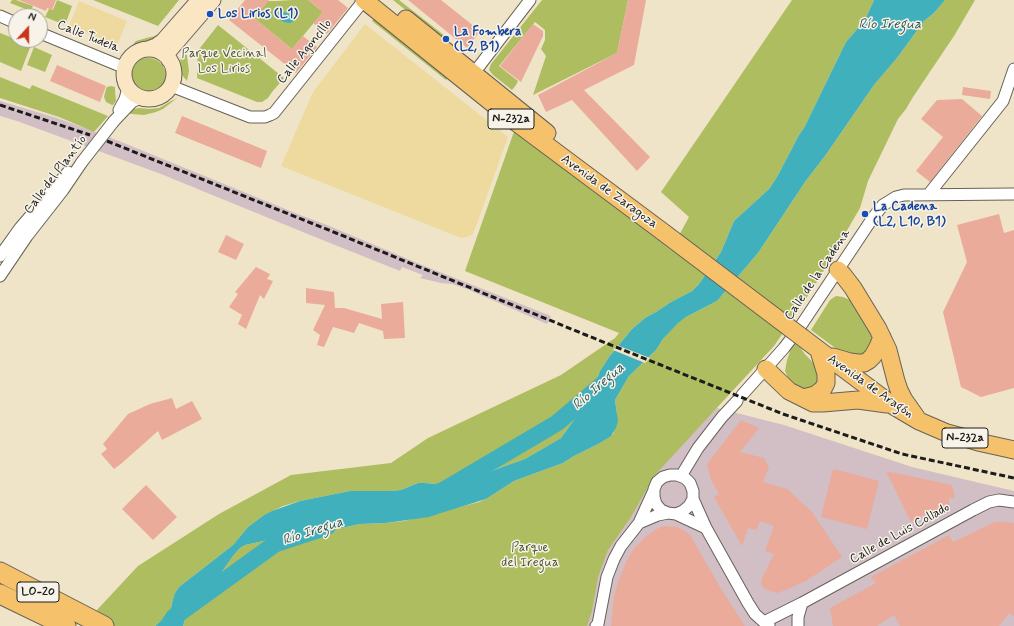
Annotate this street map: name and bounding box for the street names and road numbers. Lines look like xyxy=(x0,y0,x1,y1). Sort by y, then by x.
street label: Calle Tudela xyxy=(55,17,121,57)
street label: Calle Agoncillo xyxy=(274,17,336,87)
road number: N-232a xyxy=(488,109,534,129)
street label: Calle del Plantío xyxy=(21,132,91,218)
street label: Avenida de Zaragoza xyxy=(558,152,660,232)
street label: Calle de la Cadena xyxy=(782,226,854,324)
street label: Avenida de Aragón xyxy=(824,352,916,422)
road number: N-232a xyxy=(942,428,988,448)
street label: Calle de Luis Collado xyxy=(847,500,953,568)
road number: LO-20 xyxy=(17,582,59,602)

